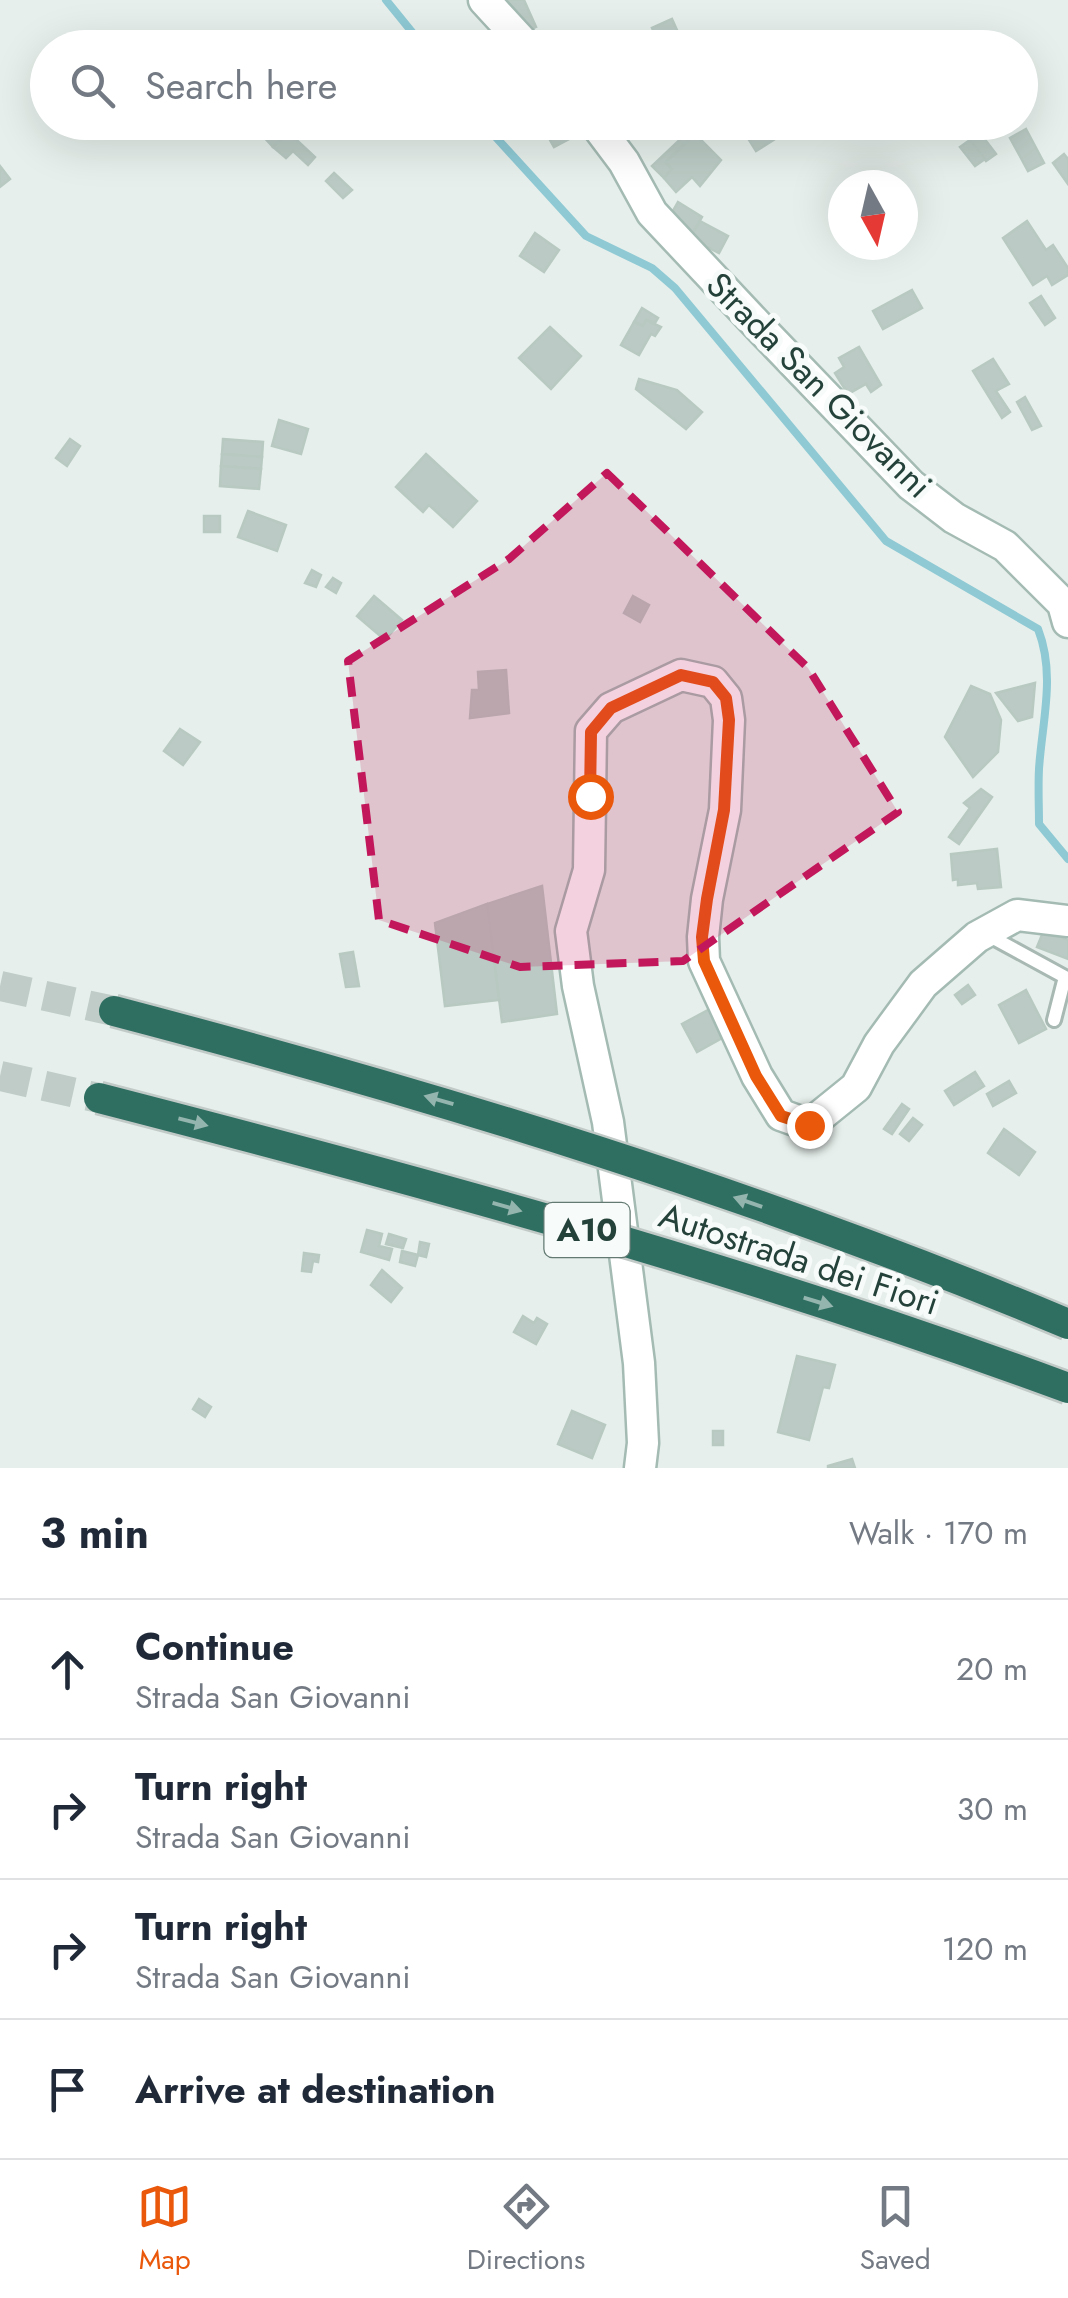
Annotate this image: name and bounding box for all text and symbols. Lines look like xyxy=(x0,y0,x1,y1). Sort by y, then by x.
search box xyxy=(30,30,1038,140)
icon: search xyxy=(65,58,120,113)
text: Search here xyxy=(145,58,337,113)
north arrow xyxy=(828,170,918,260)
street label: Strada San Giovanni xyxy=(695,261,943,509)
route start xyxy=(568,774,614,820)
one-way arrow xyxy=(423,1092,454,1108)
route end xyxy=(787,1103,833,1149)
one-way arrow xyxy=(178,1115,209,1131)
street label: Autostrada dei Fiori xyxy=(653,1190,945,1328)
one-way arrow xyxy=(732,1194,762,1209)
one-way arrow xyxy=(492,1200,523,1215)
road number: A10 xyxy=(544,1203,630,1257)
one-way arrow xyxy=(803,1295,833,1310)
text: 3 min xyxy=(40,1503,149,1564)
text: Walk · 170 m xyxy=(849,1510,1028,1556)
text: Continue xyxy=(135,1619,294,1674)
icon: ahead xyxy=(40,1642,95,1697)
text: 20 m xyxy=(956,1646,1028,1692)
text: Strada San Giovanni xyxy=(135,1674,411,1720)
text: Turn right xyxy=(135,1759,307,1814)
icon: right xyxy=(40,1782,95,1837)
text: 30 m xyxy=(957,1786,1028,1832)
text: Strada San Giovanni xyxy=(135,1814,411,1860)
text: Turn right xyxy=(135,1899,307,1954)
icon: right xyxy=(40,1922,95,1977)
text: 120 m xyxy=(942,1926,1028,1972)
text: Strada San Giovanni xyxy=(135,1954,411,2000)
icon: arrive xyxy=(40,2062,95,2117)
text: Arrive at destination xyxy=(135,2062,496,2117)
tab: Map xyxy=(137,2179,192,2280)
tab: Directions xyxy=(467,2179,585,2280)
tab: Saved xyxy=(860,2179,931,2280)

